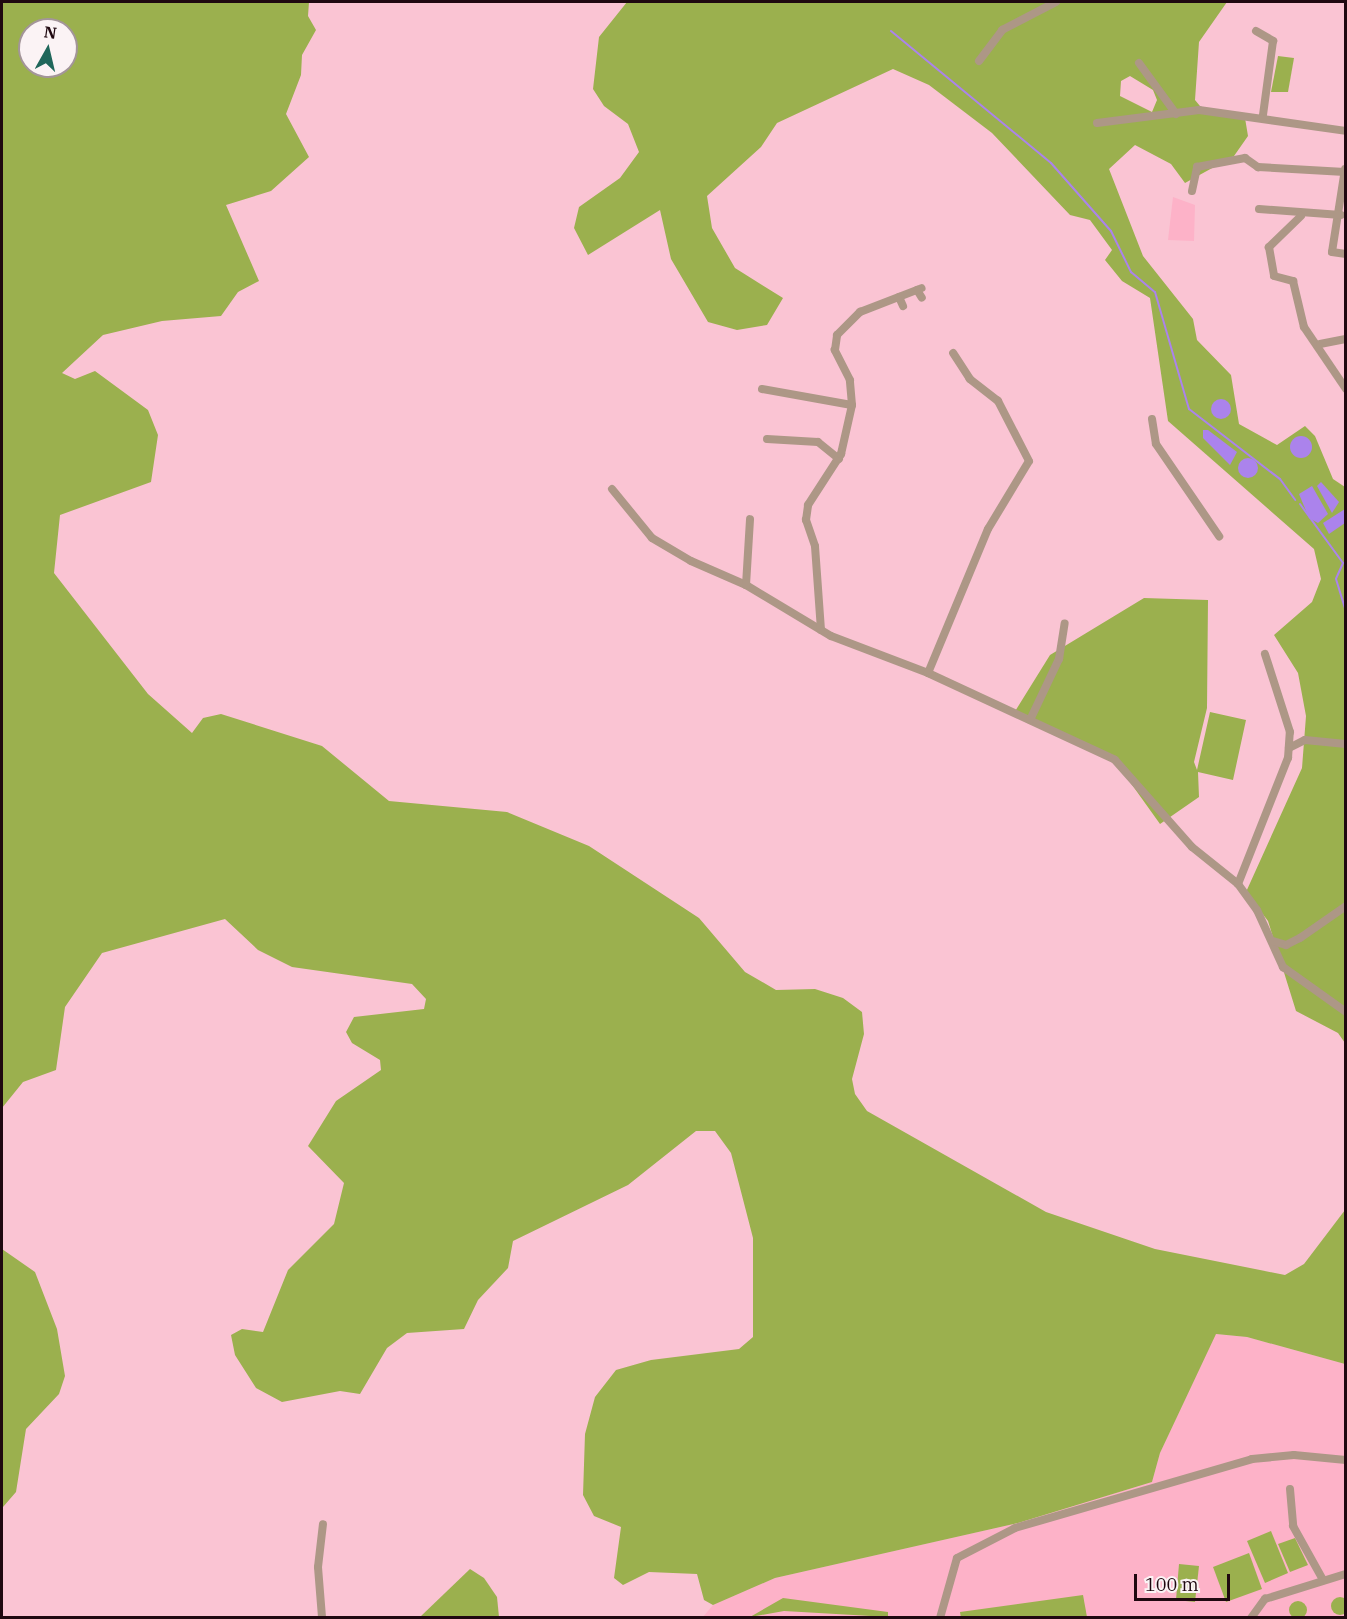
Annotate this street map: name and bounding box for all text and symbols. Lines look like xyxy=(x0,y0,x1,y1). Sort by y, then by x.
north arrow xyxy=(18,18,78,78)
text: N xyxy=(43,21,58,43)
scale bar xyxy=(1137,1562,1233,1600)
text: 100 m xyxy=(1145,1573,1199,1596)

